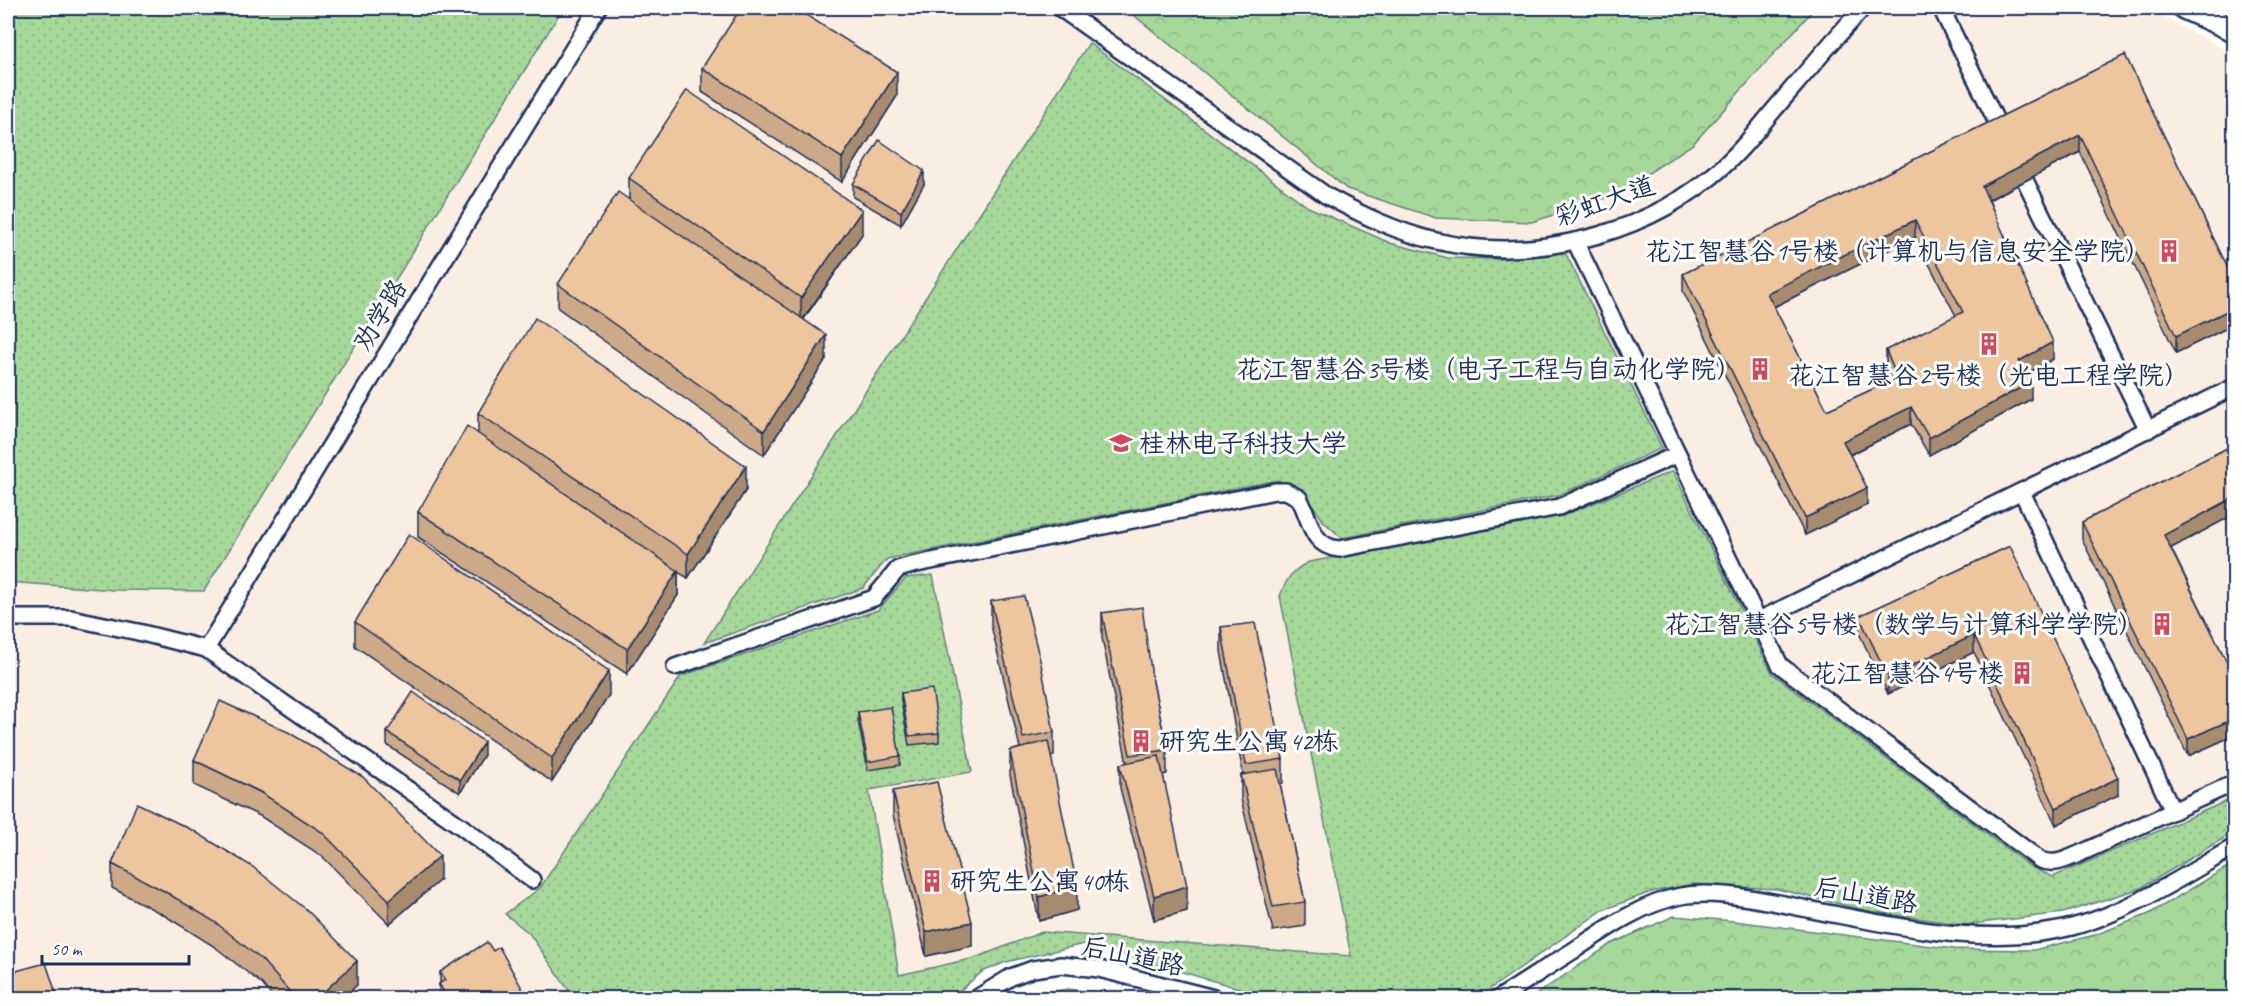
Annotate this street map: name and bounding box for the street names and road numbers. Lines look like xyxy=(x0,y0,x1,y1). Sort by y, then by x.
street label: 彩虹大道 xyxy=(1550,168,1660,234)
street label: 劝学路 xyxy=(346,273,414,357)
street label: 后山道路 xyxy=(1812,870,1920,920)
street label: 后山道路 xyxy=(1079,929,1187,983)

